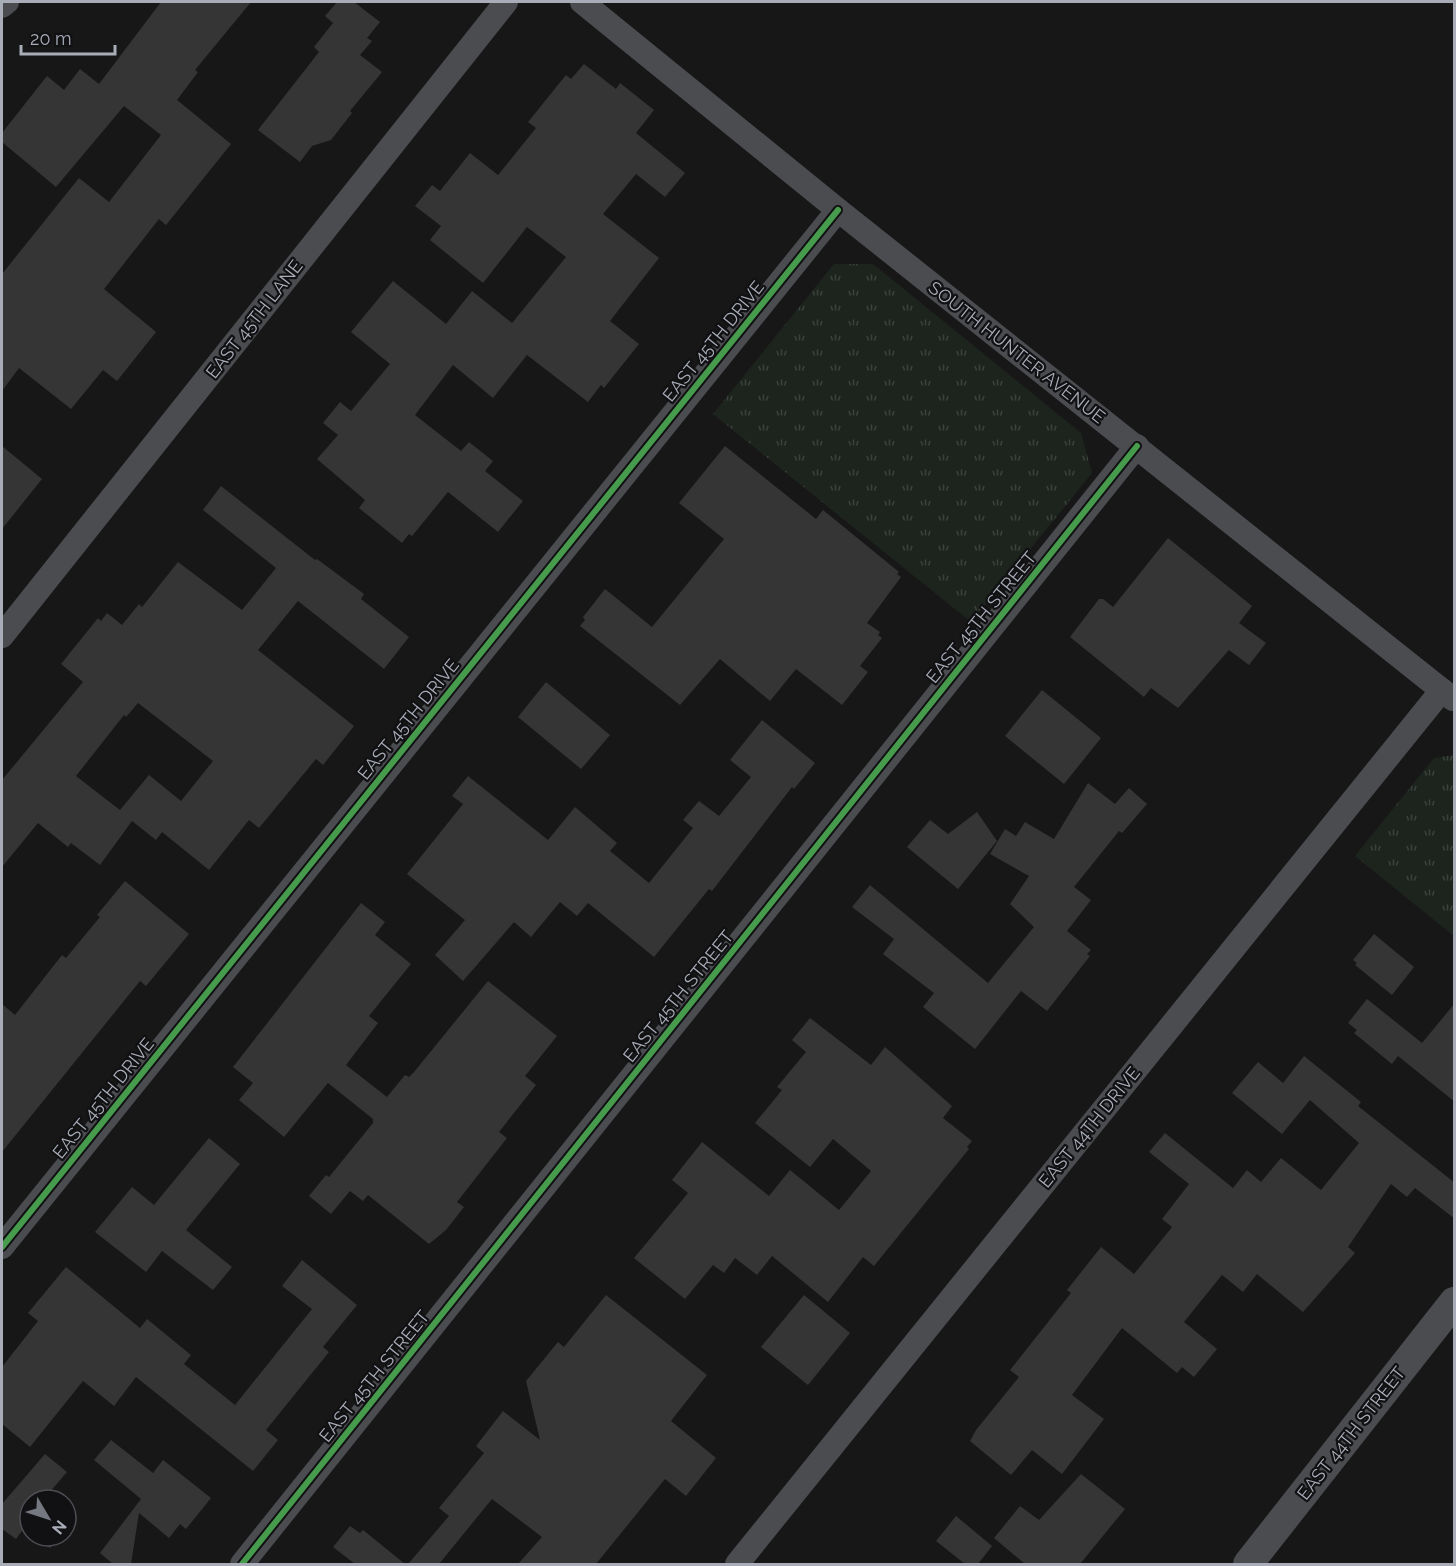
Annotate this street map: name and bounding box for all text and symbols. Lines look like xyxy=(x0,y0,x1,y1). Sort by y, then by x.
scale bar xyxy=(21,18,116,56)
text: 20 m xyxy=(30,28,72,49)
street label: EAST 45TH LANE xyxy=(201,256,307,382)
street label: EAST 45TH DRIVE xyxy=(658,276,768,406)
street label: SOUTH HUNTER AVENUE xyxy=(925,277,1109,427)
street label: EAST 45TH STREET xyxy=(921,547,1041,687)
street label: EAST 45TH DRIVE xyxy=(353,654,463,784)
street label: EAST 45TH STREET xyxy=(618,926,738,1066)
street label: EAST 45TH DRIVE xyxy=(48,1033,158,1163)
street label: EAST 44TH DRIVE xyxy=(1034,1063,1144,1191)
street label: EAST 45TH STREET xyxy=(314,1306,434,1446)
street label: EAST 44TH STREET xyxy=(1293,1362,1409,1504)
north arrow xyxy=(18,1488,78,1548)
text: N xyxy=(48,1516,70,1538)

